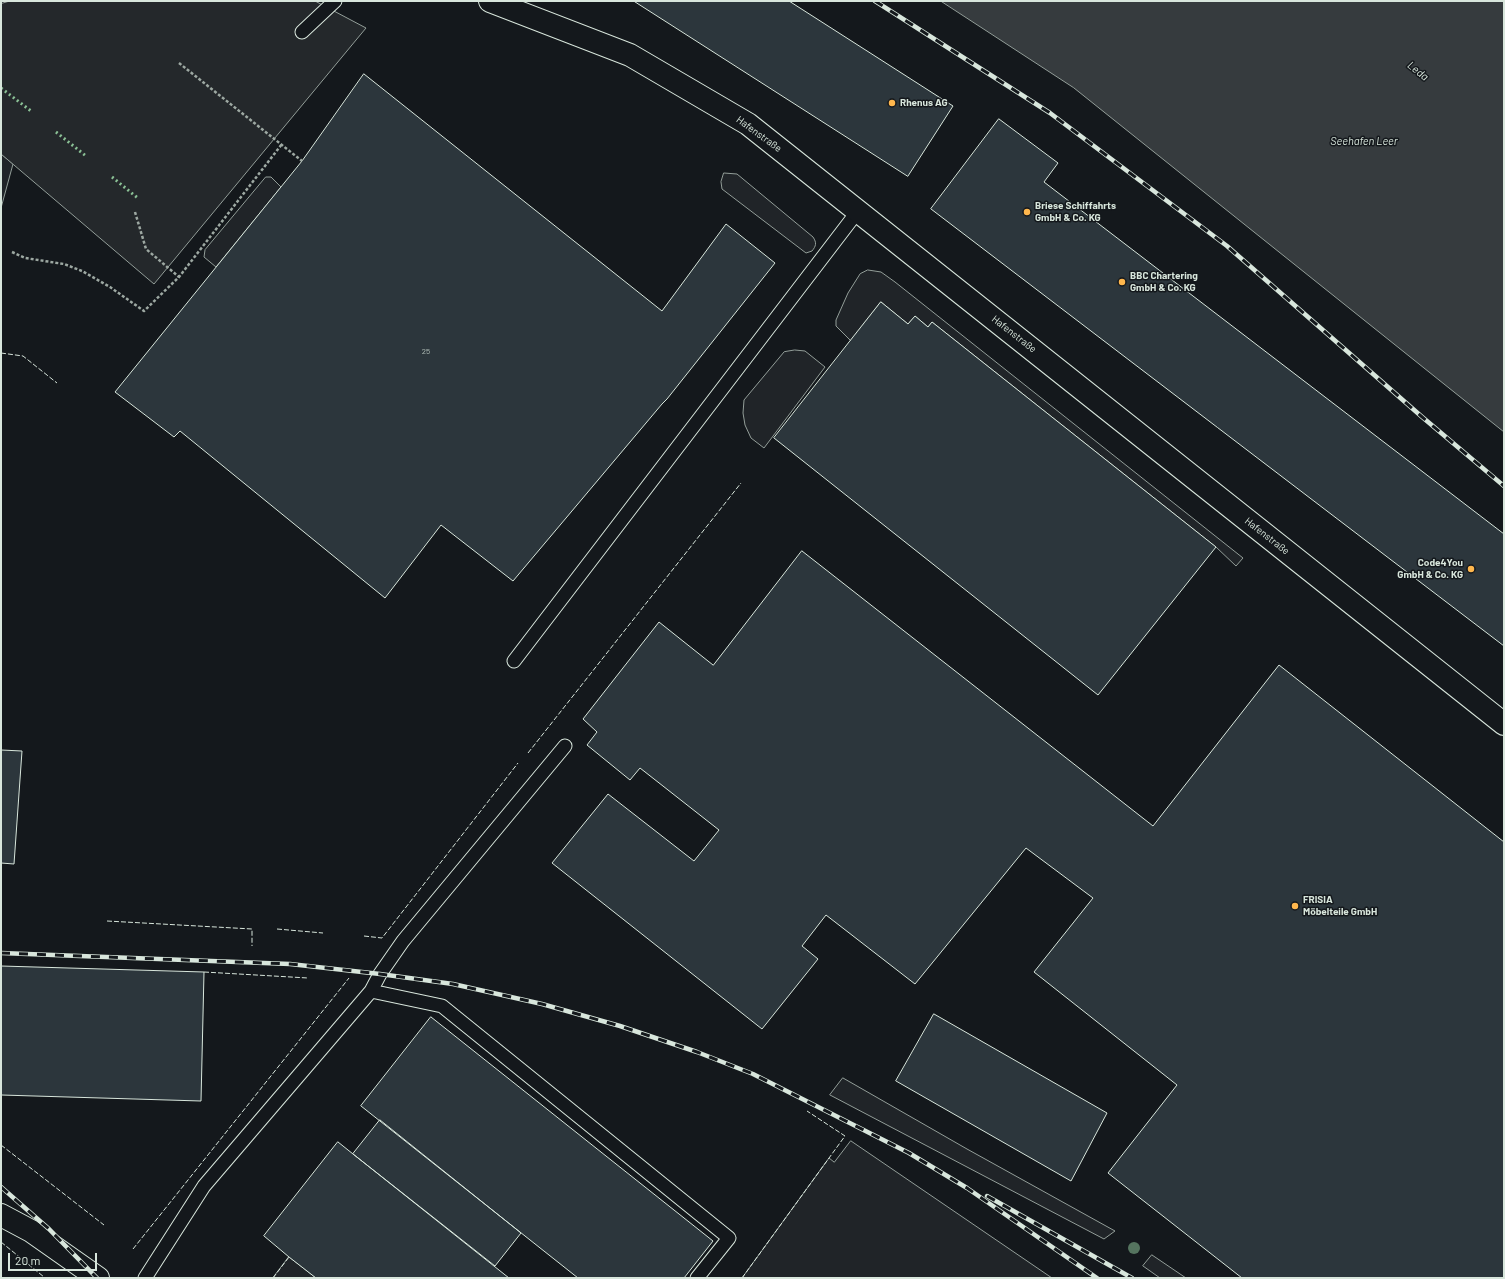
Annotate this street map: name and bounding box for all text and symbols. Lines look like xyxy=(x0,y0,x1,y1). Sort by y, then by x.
water label: Leda xyxy=(1405,59,1431,83)
place label: Rhenus AG xyxy=(900,97,948,109)
marker: Rhenus AG xyxy=(887,98,897,108)
street label: Hafenstraße xyxy=(734,113,784,155)
water label: Seehafen Leer xyxy=(1330,134,1398,148)
place label: Briese Schiffahrts GmbH & Co. KG xyxy=(1035,200,1116,224)
marker: Briese Schiffahrts GmbH & Co. KG xyxy=(1022,207,1032,217)
place label: BBC Chartering GmbH & Co. KG xyxy=(1130,270,1198,294)
marker: BBC Chartering GmbH & Co. KG xyxy=(1117,277,1127,287)
street label: Hafenstraße xyxy=(989,313,1039,355)
house number: 25 xyxy=(422,346,430,356)
street label: Hafenstraße xyxy=(1242,515,1292,557)
place label: Code4You GmbH & Co. KG xyxy=(1397,557,1463,580)
marker: Code4You GmbH & Co. KG xyxy=(1466,564,1476,574)
place label: FRISIA Möbelteile GmbH xyxy=(1303,894,1377,918)
marker: FRISIA Möbelteile GmbH xyxy=(1290,901,1300,911)
scale bar xyxy=(10,1245,99,1271)
text: 20 m xyxy=(15,1253,41,1267)

